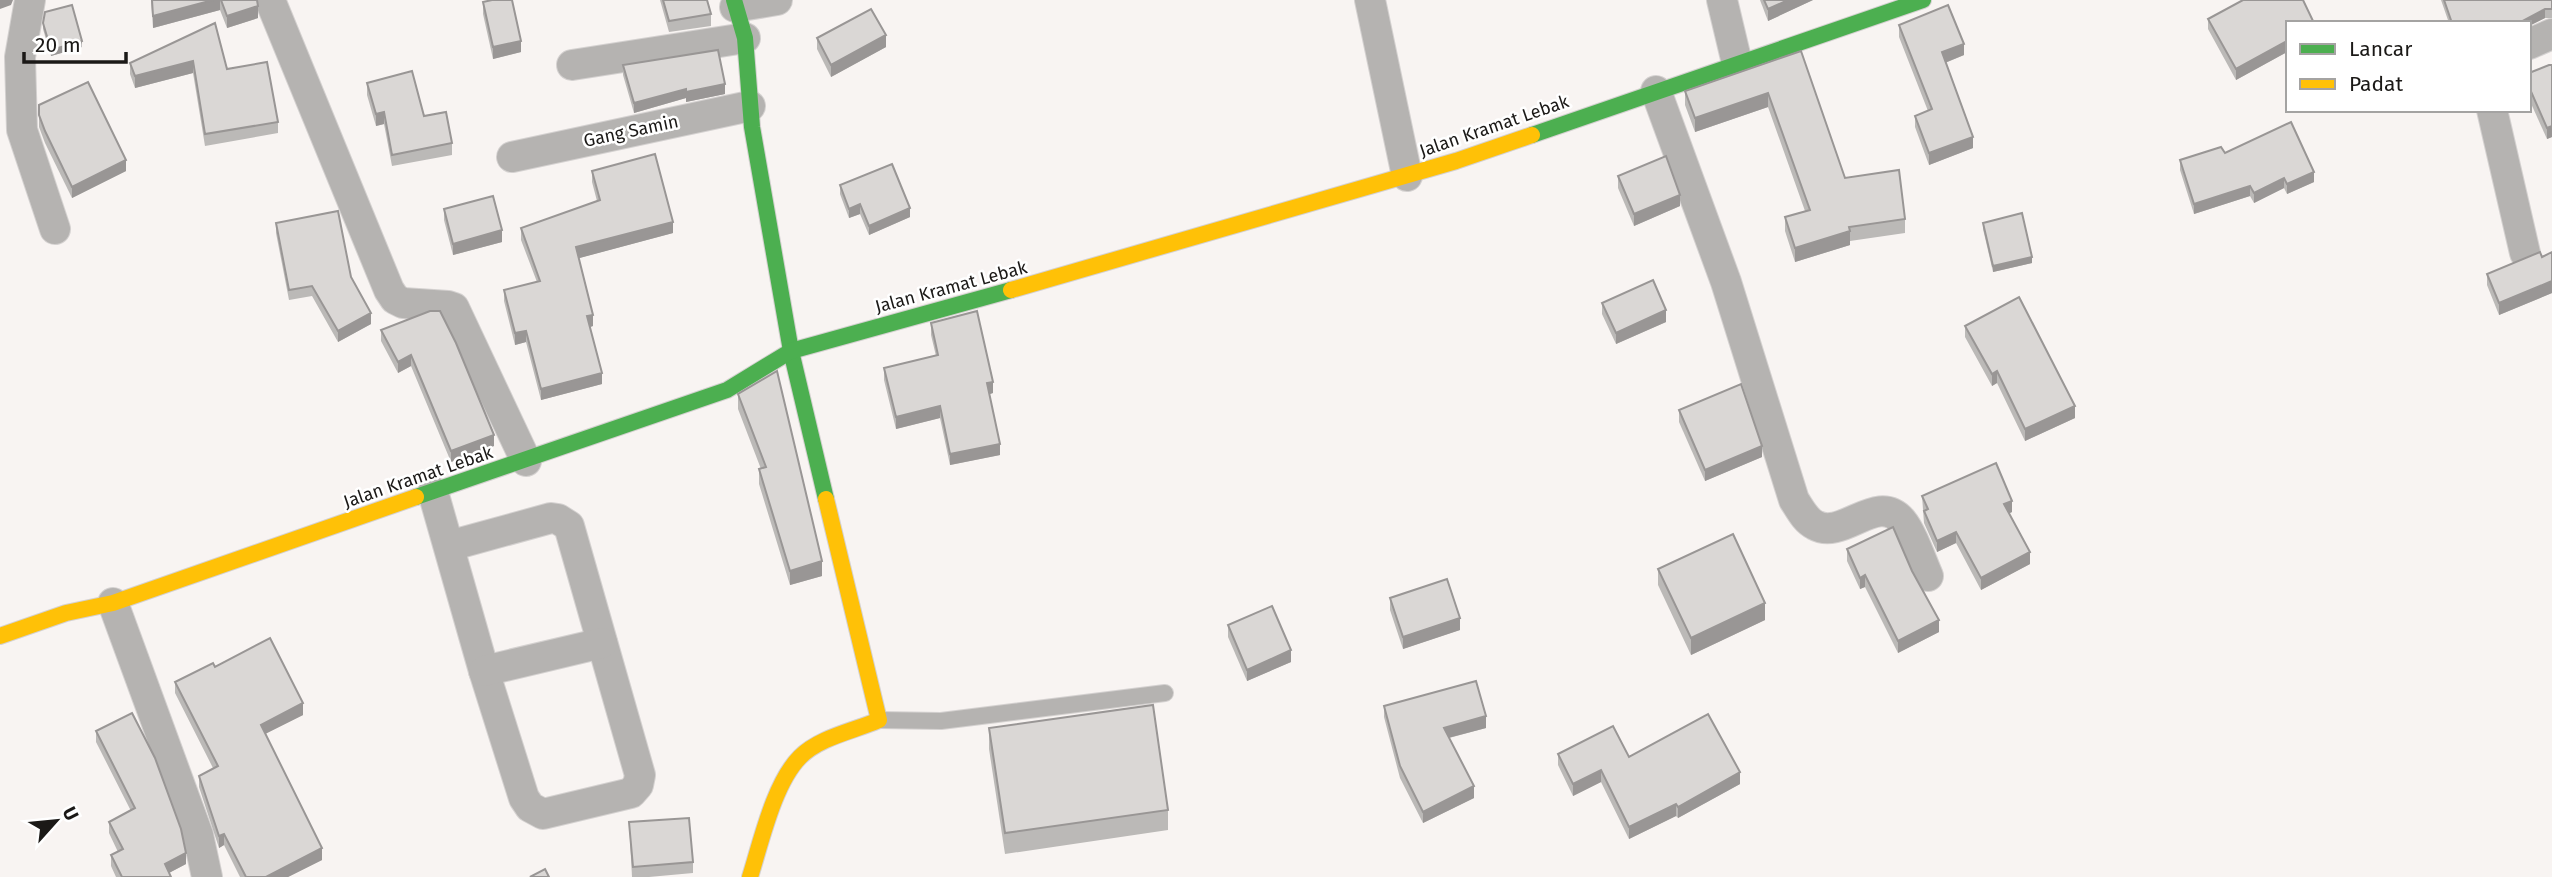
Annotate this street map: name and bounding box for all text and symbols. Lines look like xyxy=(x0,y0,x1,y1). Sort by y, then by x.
scale bar xyxy=(24,21,126,65)
legend xyxy=(2286,21,2531,112)
text: 20 m xyxy=(35,32,81,58)
text: Lancar xyxy=(2349,36,2412,62)
text: Padat xyxy=(2349,71,2403,97)
street label: Jalan Kramat Lebak xyxy=(1416,90,1572,162)
street label: Gang Samin xyxy=(582,110,680,152)
street label: Jalan Kramat Lebak xyxy=(873,256,1030,318)
street label: Jalan Kramat Lebak xyxy=(340,441,496,513)
north arrow xyxy=(21,786,91,856)
text: U xyxy=(58,803,84,824)

